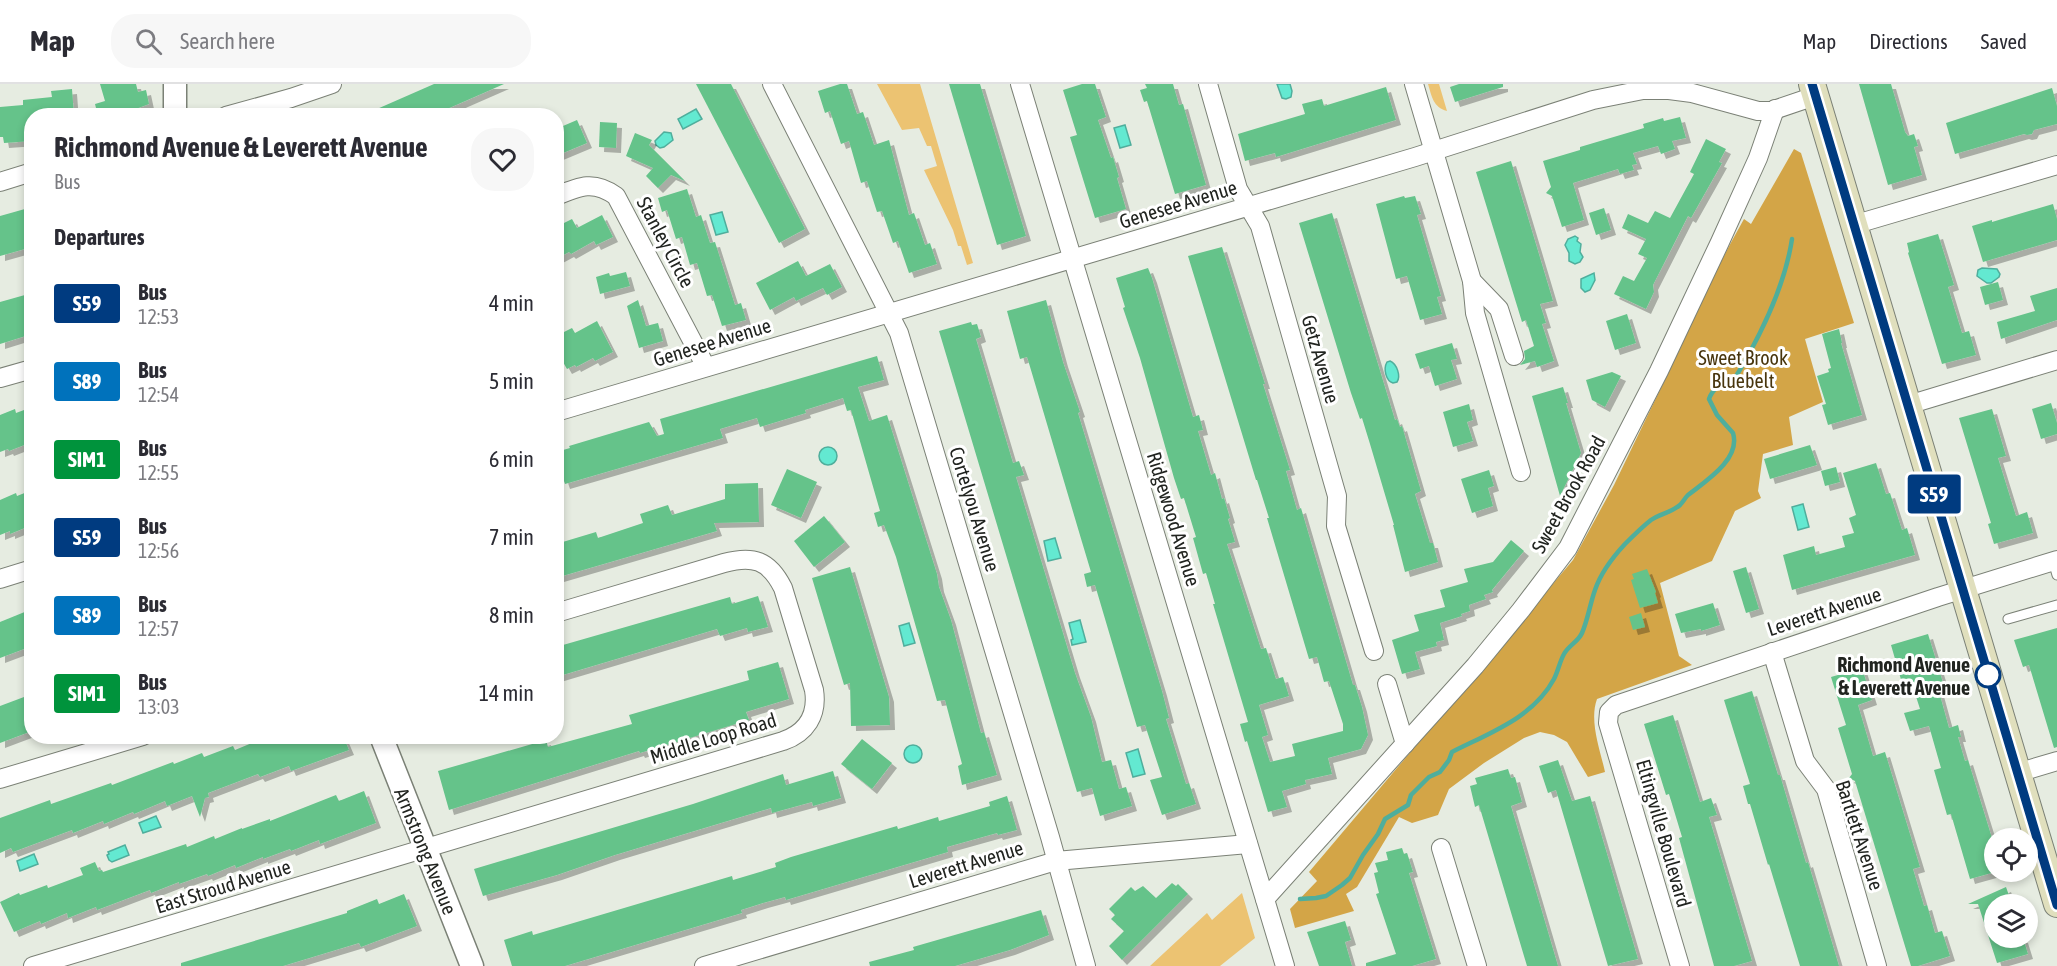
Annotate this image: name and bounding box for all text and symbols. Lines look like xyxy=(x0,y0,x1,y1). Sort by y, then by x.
search box xyxy=(111,14,531,68)
text: Map xyxy=(30,25,75,57)
icon: search xyxy=(132,25,165,58)
text: Search here xyxy=(180,28,275,54)
text: Map xyxy=(1802,29,1836,53)
text: Directions xyxy=(1869,29,1948,53)
text: Saved xyxy=(1981,29,2027,53)
button: heart xyxy=(471,128,534,191)
text: Richmond Avenue & Leverett Avenue xyxy=(54,131,428,163)
text: Bus xyxy=(54,170,80,193)
street label: Genesee Avenue xyxy=(1116,175,1240,233)
street label: Stanley Circle xyxy=(633,193,699,291)
text: Departures xyxy=(54,224,144,250)
text: Bus xyxy=(138,279,167,305)
text: 4 min xyxy=(489,290,534,316)
text: S59 xyxy=(73,291,101,315)
text: 12:53 xyxy=(138,305,179,328)
street label: Getz Avenue xyxy=(1297,312,1345,406)
street label: Genesee Avenue xyxy=(650,313,774,371)
park label: Sweet Brook Bluebelt xyxy=(1698,346,1788,392)
text: Bus xyxy=(138,357,167,383)
text: 5 min xyxy=(489,368,534,394)
text: S89 xyxy=(73,369,101,393)
text: 12:54 xyxy=(138,383,179,406)
street label: Sweet Brook Road xyxy=(1526,431,1610,557)
text: Bus xyxy=(138,435,167,461)
street label: Cortelyou Avenue xyxy=(945,444,1005,574)
text: 6 min xyxy=(489,446,534,472)
text: SIM1 xyxy=(68,447,106,471)
street label: Ridgewood Avenue xyxy=(1143,449,1205,589)
text: 12:55 xyxy=(138,461,179,484)
line badge: S59 xyxy=(1900,474,1968,514)
text: S59 xyxy=(1920,482,1948,506)
text: Bus xyxy=(138,513,167,539)
text: 7 min xyxy=(489,524,534,550)
text: S59 xyxy=(73,525,101,549)
text: 12:56 xyxy=(138,539,179,562)
street label: Leverett Avenue xyxy=(1764,582,1884,640)
text: Bus xyxy=(138,591,167,617)
text: 8 min xyxy=(489,602,534,628)
text: S89 xyxy=(73,603,101,627)
text: 12:57 xyxy=(138,617,179,640)
place label: Richmond Avenue & Leverett Avenue xyxy=(1837,653,1970,699)
marker: Richmond Avenue & Leverett Avenue xyxy=(1975,662,2001,688)
text: Bus xyxy=(138,669,167,695)
text: 14 min xyxy=(479,680,534,706)
text: SIM1 xyxy=(68,681,106,705)
text: 13:03 xyxy=(138,695,180,718)
street label: Middle Loop Road xyxy=(647,708,779,768)
street label: Eltingville Boulevard xyxy=(1632,756,1696,910)
street label: Bartlett Avenue xyxy=(1831,777,1889,893)
street label: Armstrong Avenue xyxy=(390,784,462,918)
map controls xyxy=(1984,828,2038,948)
button: locate xyxy=(1984,828,2038,882)
street label: Leverett Avenue xyxy=(906,836,1026,892)
street label: East Stroud Avenue xyxy=(153,855,293,917)
button: layers xyxy=(1984,894,2038,948)

